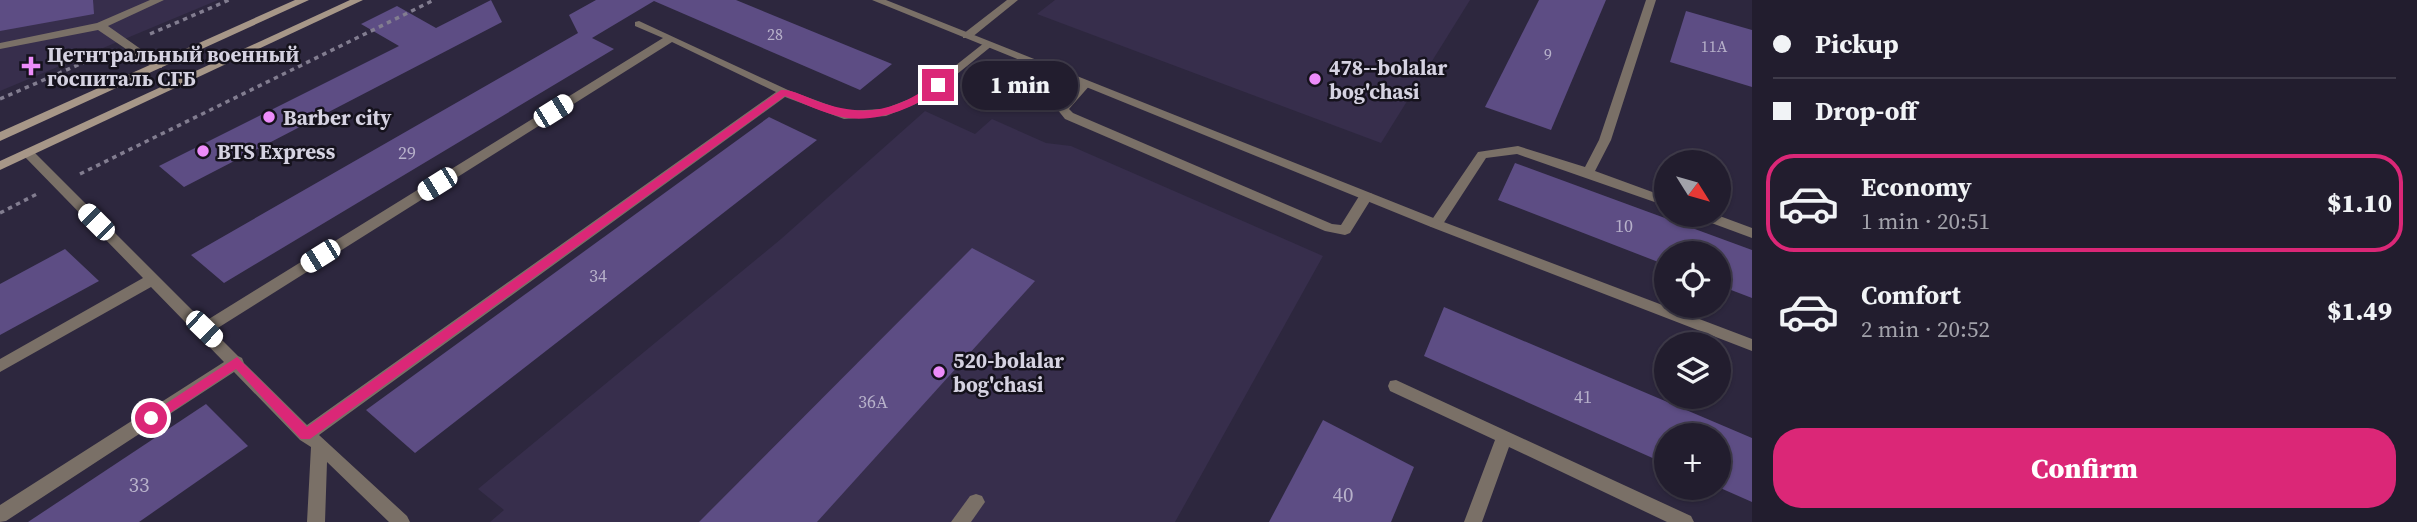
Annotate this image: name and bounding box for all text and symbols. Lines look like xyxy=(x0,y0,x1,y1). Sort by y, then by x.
house number: 28 xyxy=(767,23,783,45)
text: Pickup xyxy=(1815,26,1899,62)
house number: 11A xyxy=(1701,35,1728,57)
place label: Цетнтральный военный госпиталь СГБ xyxy=(47,40,299,93)
house number: 9 xyxy=(1544,43,1552,65)
place label: 478--bolalar bog'chasi xyxy=(1329,53,1447,106)
marker: Цетнтральный военный госпиталь СГБ xyxy=(21,56,41,76)
callout: 1 min xyxy=(962,60,1078,110)
route end xyxy=(922,69,954,101)
text: 1 min xyxy=(990,69,1050,101)
marker: 478--bolalar bog'chasi xyxy=(1307,71,1323,87)
car xyxy=(530,91,577,131)
text: Drop-off xyxy=(1815,93,1917,129)
place label: Barber city xyxy=(283,103,392,132)
marker: Barber city xyxy=(261,109,277,125)
place label: BTS Express xyxy=(217,137,336,166)
house number: 29 xyxy=(398,140,416,165)
marker: BTS Express xyxy=(195,143,211,159)
north arrow xyxy=(1654,150,1731,228)
map controls xyxy=(1654,150,1731,500)
car xyxy=(414,164,461,204)
text: Economy xyxy=(1861,169,1972,205)
icon: car xyxy=(1777,172,1840,235)
text: $1.10 xyxy=(2327,185,2392,221)
car xyxy=(74,200,119,244)
text: 1 min · 20:51 xyxy=(1861,205,1990,237)
house number: 10 xyxy=(1615,213,1633,238)
car xyxy=(297,236,344,276)
button: locate xyxy=(1654,241,1731,318)
house number: 34 xyxy=(589,263,607,288)
text: Comfort xyxy=(1861,277,1961,313)
icon: car xyxy=(1777,280,1840,343)
text: $1.49 xyxy=(2327,293,2392,329)
car xyxy=(182,307,227,351)
text: 2 min · 20:52 xyxy=(1861,313,1990,345)
button: layers xyxy=(1654,332,1731,409)
place label: 520-bolalar bog'chasi xyxy=(953,346,1064,399)
marker: 520-bolalar bog'chasi xyxy=(931,364,947,380)
house number: 41 xyxy=(1574,384,1592,409)
house number: 36A xyxy=(858,389,888,414)
route start xyxy=(135,402,167,434)
button: + xyxy=(1654,423,1731,500)
button: Confirm xyxy=(1773,428,2396,508)
house number: 33 xyxy=(129,470,150,499)
house number: 40 xyxy=(1333,480,1354,509)

